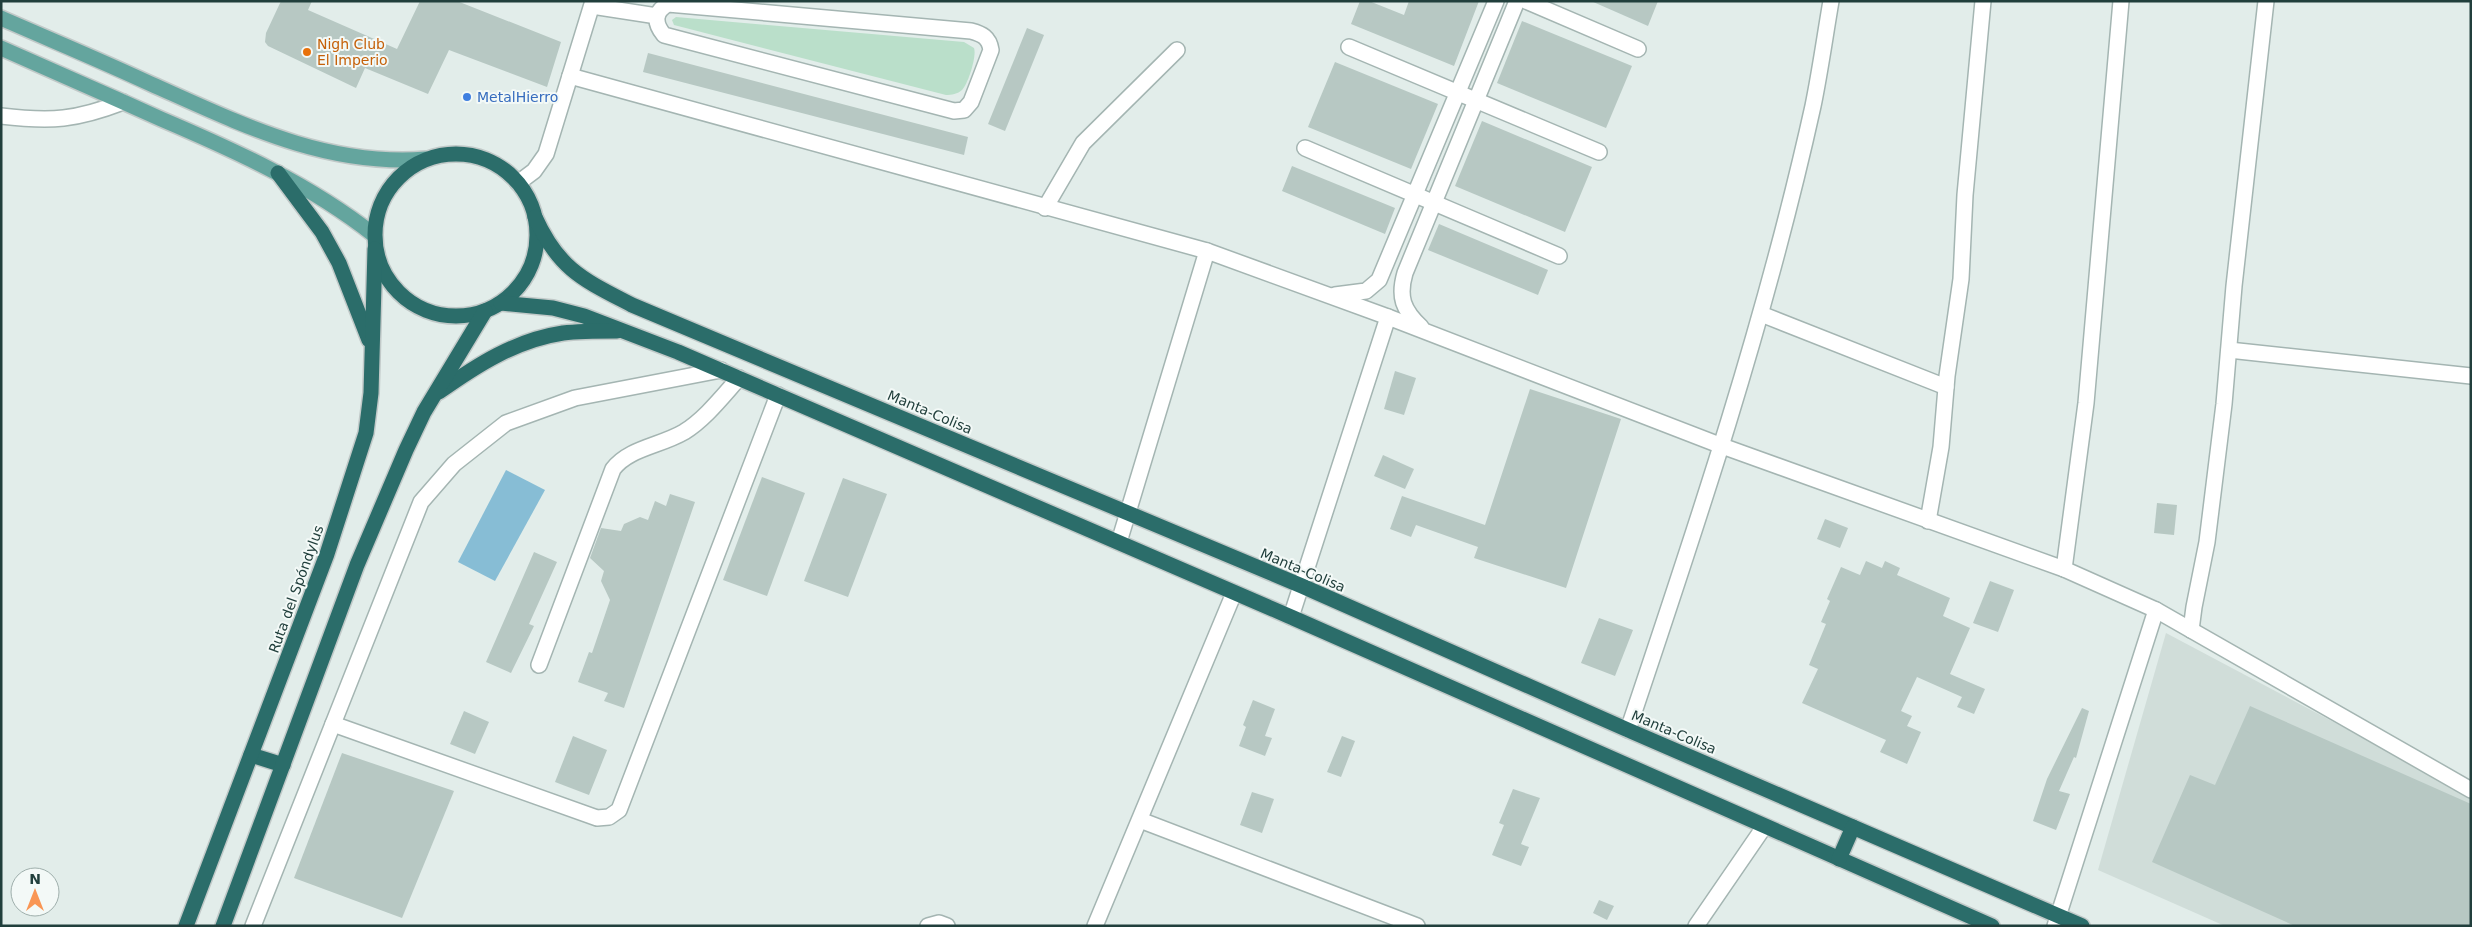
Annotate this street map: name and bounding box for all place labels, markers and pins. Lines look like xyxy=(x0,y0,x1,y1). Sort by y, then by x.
place label: Nigh Club El Imperio xyxy=(317,36,388,68)
marker: Nigh Club El Imperio xyxy=(301,46,313,58)
place label: MetalHierro xyxy=(477,89,558,105)
marker: MetalHierro xyxy=(461,91,473,103)

